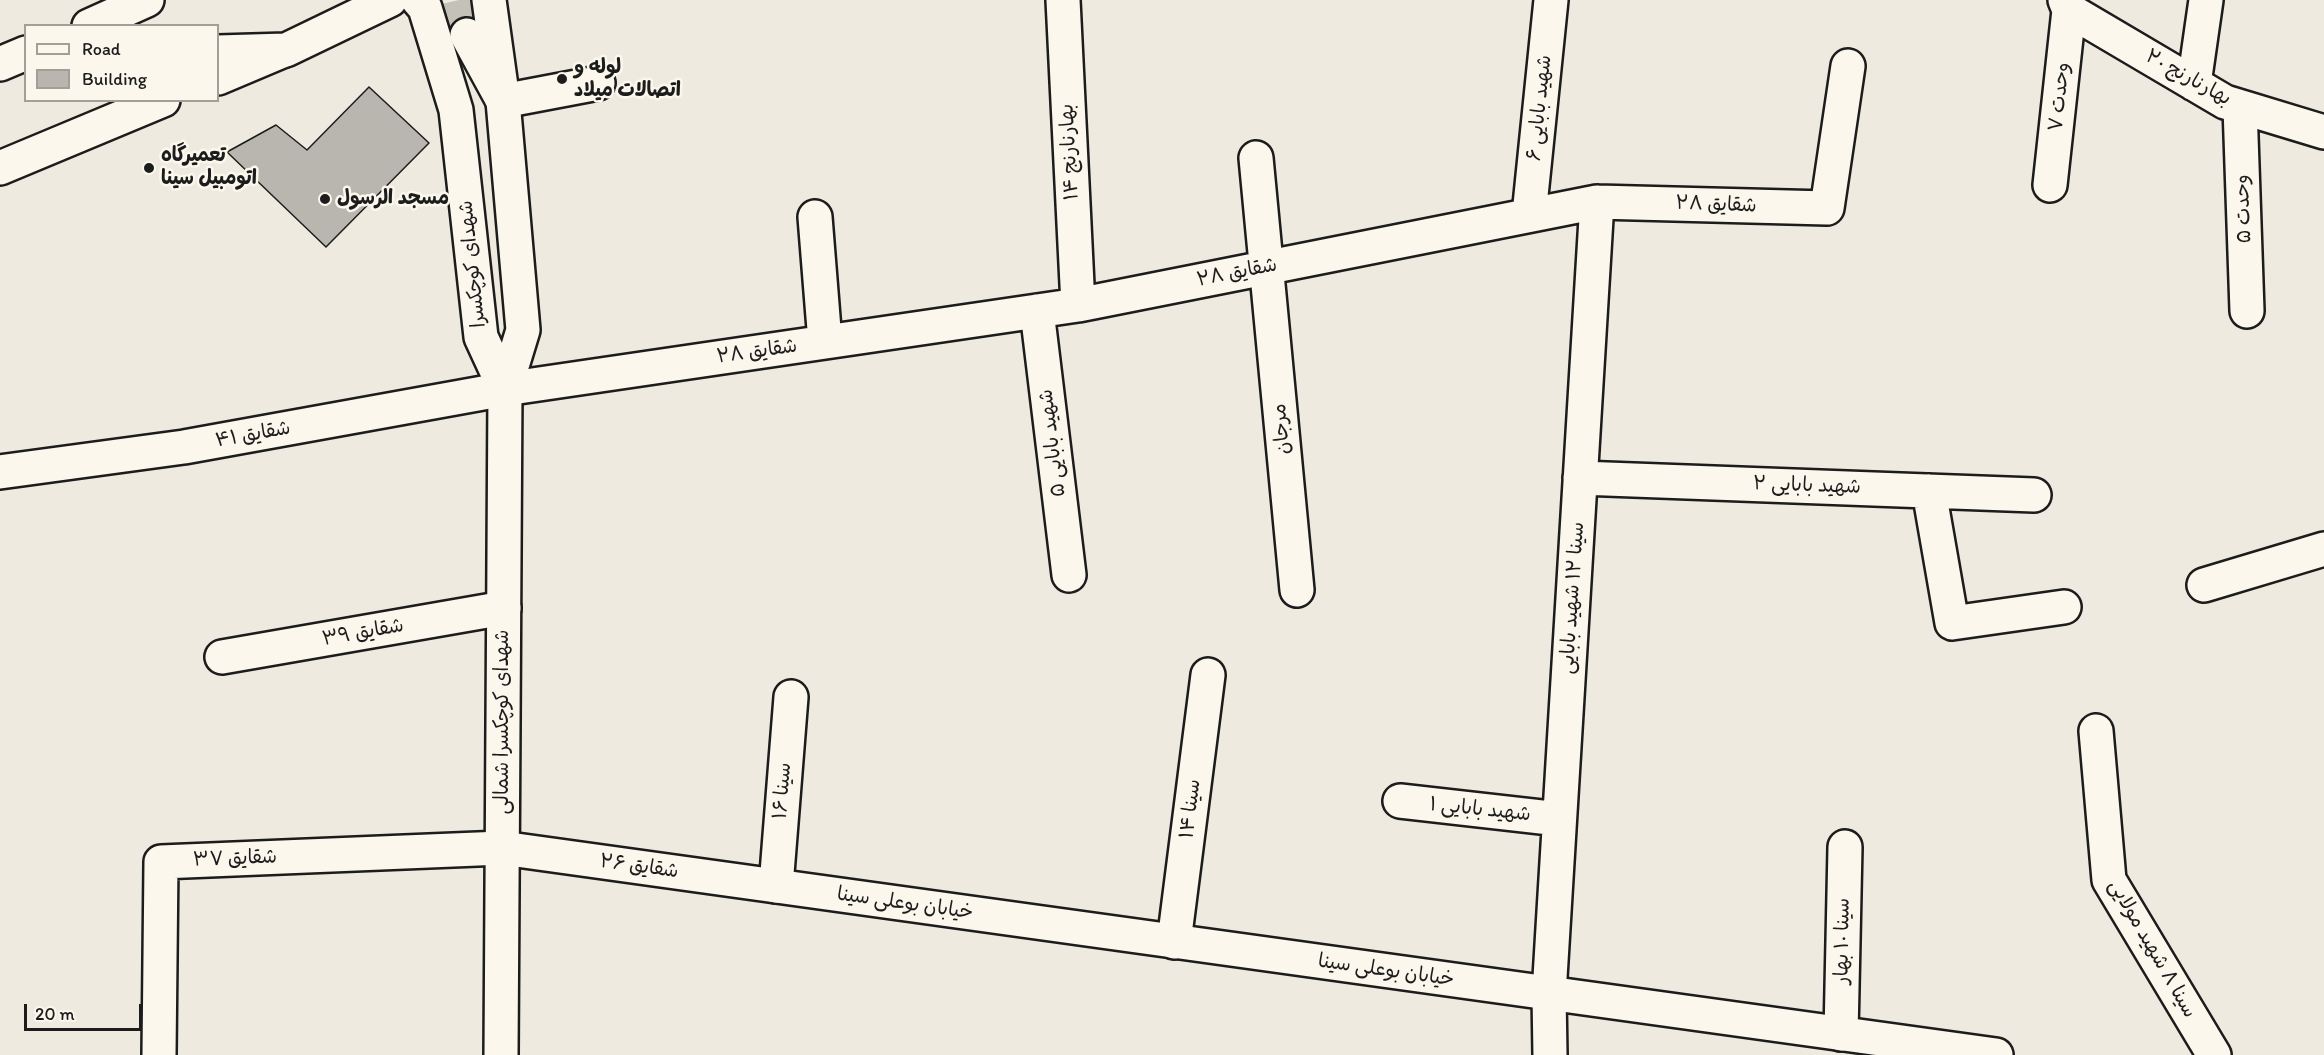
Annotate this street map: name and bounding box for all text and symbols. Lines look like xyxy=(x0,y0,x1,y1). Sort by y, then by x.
legend xyxy=(24,24,219,102)
text: Road xyxy=(82,38,121,60)
street label: بهارنارنج ۲۰ xyxy=(2141,45,2235,111)
street label: شهید بابایی ۶ xyxy=(1522,54,1558,162)
place label: لوله و اتصالات میلاد xyxy=(574,56,681,103)
street label: وحدت ۷ xyxy=(2044,61,2076,133)
text: Building xyxy=(82,68,147,90)
marker: لوله و اتصالات میلاد xyxy=(555,72,569,86)
street label: بهارنارنج ۱۴ xyxy=(1055,103,1085,201)
place label: تعمیرگاه اتومبیل سینا xyxy=(161,144,257,191)
marker: تعمیرگاه اتومبیل سینا xyxy=(142,161,156,175)
street label: وحدت ۵ xyxy=(2231,174,2257,244)
place label: مسجد الرسول xyxy=(337,187,449,211)
marker: مسجد الرسول xyxy=(318,192,332,206)
street label: شقایق ۲۸ xyxy=(1675,192,1757,218)
street label: شهدای کوچکسرا xyxy=(454,199,492,329)
street label: شقایق ۲۸ xyxy=(1195,253,1279,293)
street label: شقایق ۲۸ xyxy=(715,334,799,370)
street label: شهید بابایی ۵ xyxy=(1034,388,1072,498)
street label: مرجان xyxy=(1268,403,1296,455)
street label: شقایق ۴۱ xyxy=(213,417,293,453)
street label: شهید بابایی ۲ xyxy=(1753,472,1861,500)
street label: سینا ۱۲ شهید بابایی xyxy=(1556,521,1590,675)
street label: شقایق ۳۹ xyxy=(320,614,406,652)
street label: شهدای کوچکسرا شمالی xyxy=(491,629,515,815)
street label: سینا ۱۶ xyxy=(769,762,797,820)
street label: سینا ۱۴ xyxy=(1175,778,1207,840)
street label: شهید بابایی ۱ xyxy=(1428,793,1532,827)
street label: شقایق ۳۷ xyxy=(192,846,278,872)
street label: شقایق ۲۶ xyxy=(598,850,680,884)
street label: سینا ۸ شهید مولایی xyxy=(2103,876,2201,1022)
street label: خیابان بوعلی سینا xyxy=(835,883,975,925)
street label: سینا ۱۰ بهار xyxy=(1830,898,1856,984)
street label: خیابان بوعلی سینا xyxy=(1316,950,1456,992)
scale bar xyxy=(27,992,146,1030)
text: 20 m xyxy=(35,1003,75,1025)

